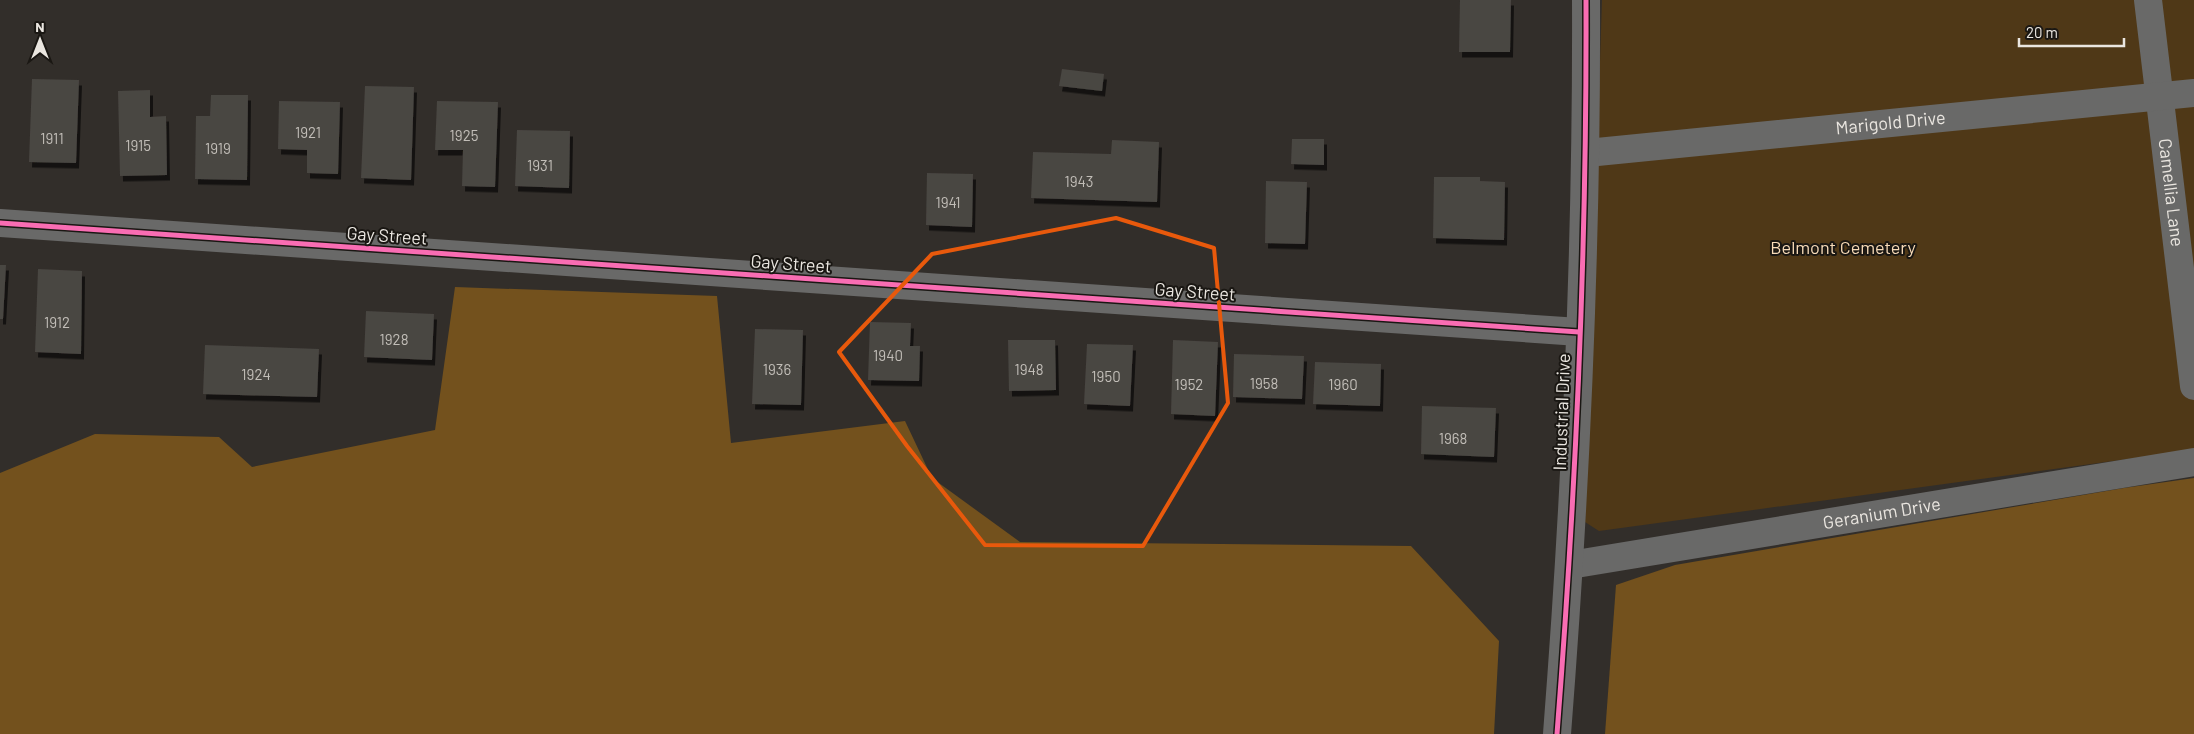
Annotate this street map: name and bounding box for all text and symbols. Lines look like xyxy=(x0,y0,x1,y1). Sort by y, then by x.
north arrow xyxy=(15,15,65,65)
scale bar xyxy=(2019,15,2124,47)
text: N xyxy=(35,18,45,35)
text: 20 m xyxy=(2026,23,2058,41)
street label: Marigold Drive xyxy=(1834,106,1946,138)
house number: 1921 xyxy=(295,123,321,141)
house number: 1925 xyxy=(450,126,478,144)
house number: 1911 xyxy=(40,129,64,147)
house number: 1915 xyxy=(125,136,151,154)
street label: Camellia Lane xyxy=(2155,137,2189,248)
house number: 1919 xyxy=(205,139,231,157)
house number: 1931 xyxy=(527,156,553,174)
house number: 1943 xyxy=(1064,172,1094,190)
house number: 1941 xyxy=(935,193,961,211)
street label: Gay Street xyxy=(346,221,428,249)
park label: Belmont Cemetery xyxy=(1770,236,1916,258)
street label: Gay Street xyxy=(750,249,832,277)
street label: Gay Street xyxy=(1154,277,1236,305)
house number: 1912 xyxy=(44,313,70,331)
house number: 1928 xyxy=(380,330,408,348)
house number: 1940 xyxy=(873,346,903,364)
street label: Industrial Drive xyxy=(1548,353,1574,471)
house number: 1936 xyxy=(763,360,791,378)
house number: 1948 xyxy=(1014,360,1044,378)
house number: 1924 xyxy=(241,365,271,383)
house number: 1950 xyxy=(1091,367,1121,385)
house number: 1958 xyxy=(1250,374,1278,392)
house number: 1952 xyxy=(1175,375,1203,393)
house number: 1960 xyxy=(1328,375,1358,393)
house number: 1968 xyxy=(1439,429,1467,447)
street label: Geranium Drive xyxy=(1821,492,1942,533)

